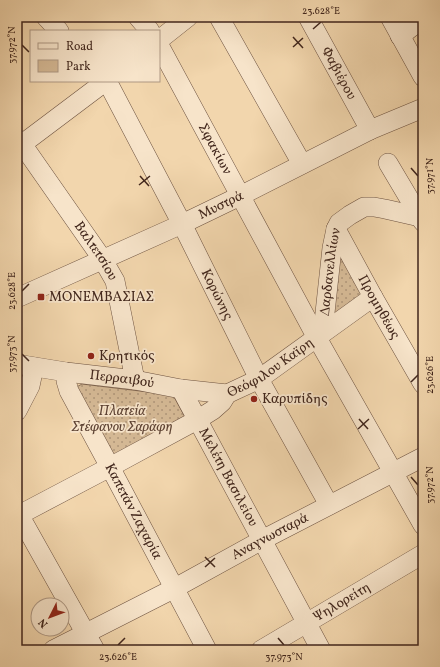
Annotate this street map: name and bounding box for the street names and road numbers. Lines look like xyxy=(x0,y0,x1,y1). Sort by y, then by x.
street label: Φαβιέρου xyxy=(317,43,361,103)
street label: Σφακίων xyxy=(193,120,237,178)
street label: Μυστρά xyxy=(195,186,247,224)
street label: Βαλτετσίου xyxy=(69,218,122,284)
street label: Δαρδανελλίων xyxy=(315,226,346,317)
street label: Κορώνης xyxy=(196,266,238,323)
street label: Προμηθέως xyxy=(353,271,405,343)
street label: Θεόφιλου Καϊρη xyxy=(224,333,318,402)
street label: Περραιβού xyxy=(89,365,156,393)
street label: Μελέτη Βασιλείου xyxy=(194,424,263,530)
street label: Καπετάν Ζαχαρία xyxy=(100,460,167,563)
street label: Αναγνωσταρά xyxy=(228,508,312,565)
street label: Ψηλορείτη xyxy=(310,578,374,626)

